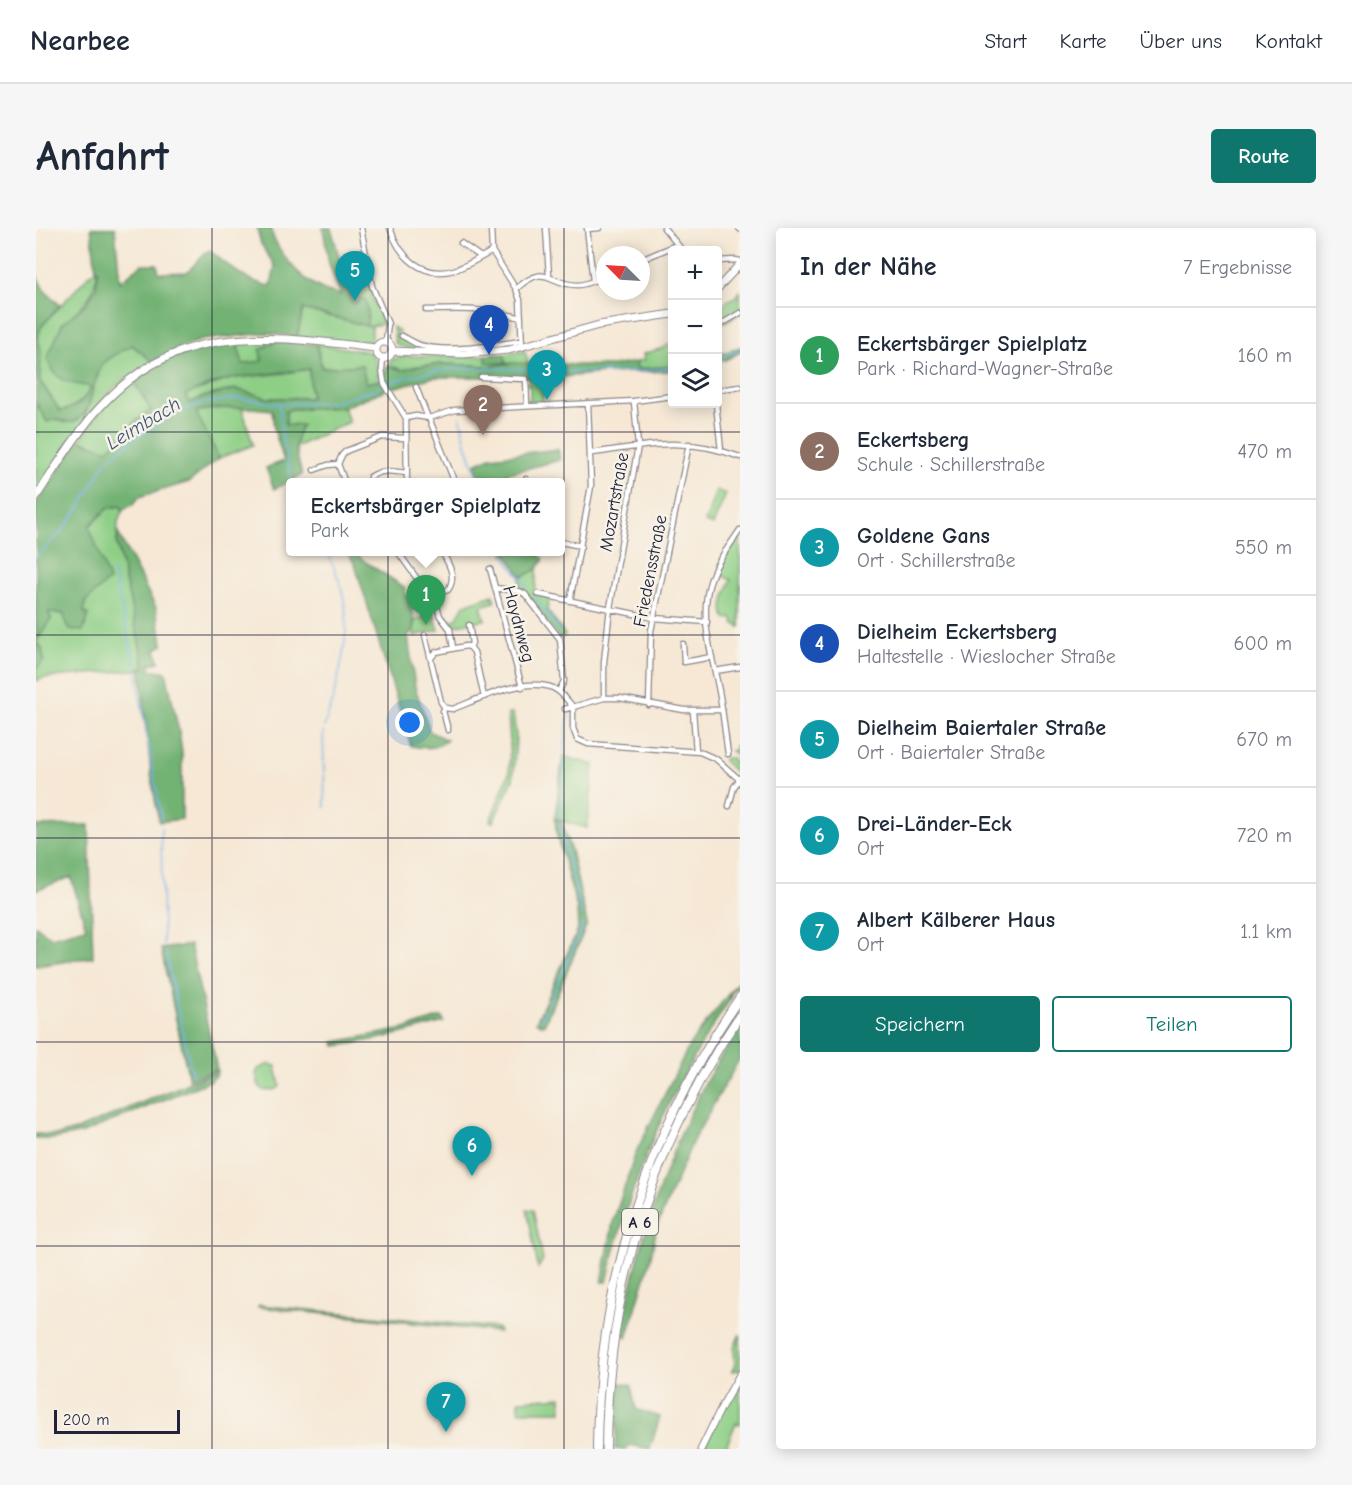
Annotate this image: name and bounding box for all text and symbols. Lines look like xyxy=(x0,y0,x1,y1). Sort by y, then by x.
text: Nearbee xyxy=(30,25,130,57)
text: Start xyxy=(984,29,1027,53)
text: Karte xyxy=(1060,29,1106,53)
text: Über uns xyxy=(1139,29,1222,53)
text: Kontakt xyxy=(1255,29,1322,53)
button: Route xyxy=(1211,129,1316,183)
text: Anfahrt xyxy=(36,132,169,181)
north arrow xyxy=(596,246,650,300)
map controls xyxy=(668,246,722,408)
button: + xyxy=(668,246,722,300)
pin: 5 xyxy=(336,251,374,301)
text: In der Nähe xyxy=(800,252,937,282)
text: 7 Ergebnisse xyxy=(1183,256,1292,279)
button: − xyxy=(668,300,722,354)
pin: 4 xyxy=(470,306,508,355)
text: Eckertsbärger Spielplatz xyxy=(857,331,1087,357)
text: 1 xyxy=(816,344,823,367)
text: 160 m xyxy=(1238,344,1292,367)
pin: 3 xyxy=(528,350,566,400)
button: layers xyxy=(668,354,722,408)
text: Park · Richard-Wagner-Straße xyxy=(857,357,1113,380)
pin: 2 xyxy=(464,386,502,435)
water label: Leimbach xyxy=(102,392,185,455)
text: Eckertsberg xyxy=(857,427,970,453)
text: 2 xyxy=(815,440,824,463)
text: 470 m xyxy=(1237,440,1292,463)
street label: Mozartstraße xyxy=(595,451,634,553)
text: Schule · Schillerstraße xyxy=(857,453,1045,476)
popup xyxy=(286,478,565,556)
text: Eckertsbärger Spielplatz xyxy=(311,493,540,519)
street label: Friedensstraße xyxy=(629,513,672,629)
text: Park xyxy=(311,519,349,542)
text: Goldene Gans xyxy=(857,523,990,549)
text: 3 xyxy=(815,536,824,559)
text: 550 m xyxy=(1235,536,1292,559)
text: Ort · Schillerstraße xyxy=(857,549,1016,572)
pin: 1 xyxy=(406,576,446,625)
street label: Haydnweg xyxy=(498,583,539,665)
text: Dielheim Eckertsberg xyxy=(857,619,1058,645)
text: 4 xyxy=(815,632,824,655)
text: 600 m xyxy=(1234,632,1292,655)
text: Haltestelle · Wieslocher Straße xyxy=(857,645,1116,668)
your location xyxy=(395,708,424,737)
text: Dielheim Baiertaler Straße xyxy=(857,715,1106,741)
text: 5 xyxy=(814,728,825,751)
text: 670 m xyxy=(1236,728,1292,751)
text: Ort · Baiertaler Straße xyxy=(857,741,1045,764)
text: Drei-Länder-Eck xyxy=(857,811,1012,837)
text: 6 xyxy=(814,824,825,847)
text: 720 m xyxy=(1237,824,1292,847)
text: Ort xyxy=(857,837,884,860)
text: Albert Kälberer Haus xyxy=(857,907,1055,933)
text: 7 xyxy=(815,920,824,943)
text: 1.1 km xyxy=(1240,920,1292,943)
text: Ort xyxy=(857,933,884,956)
button: Speichern xyxy=(800,996,1040,1052)
button: Teilen xyxy=(1052,996,1292,1052)
pin: 6 xyxy=(452,1126,492,1176)
road number: A 6 xyxy=(622,1209,658,1235)
pin: 7 xyxy=(426,1382,466,1432)
scale bar xyxy=(54,1407,180,1434)
text: 200 m xyxy=(63,1411,109,1429)

